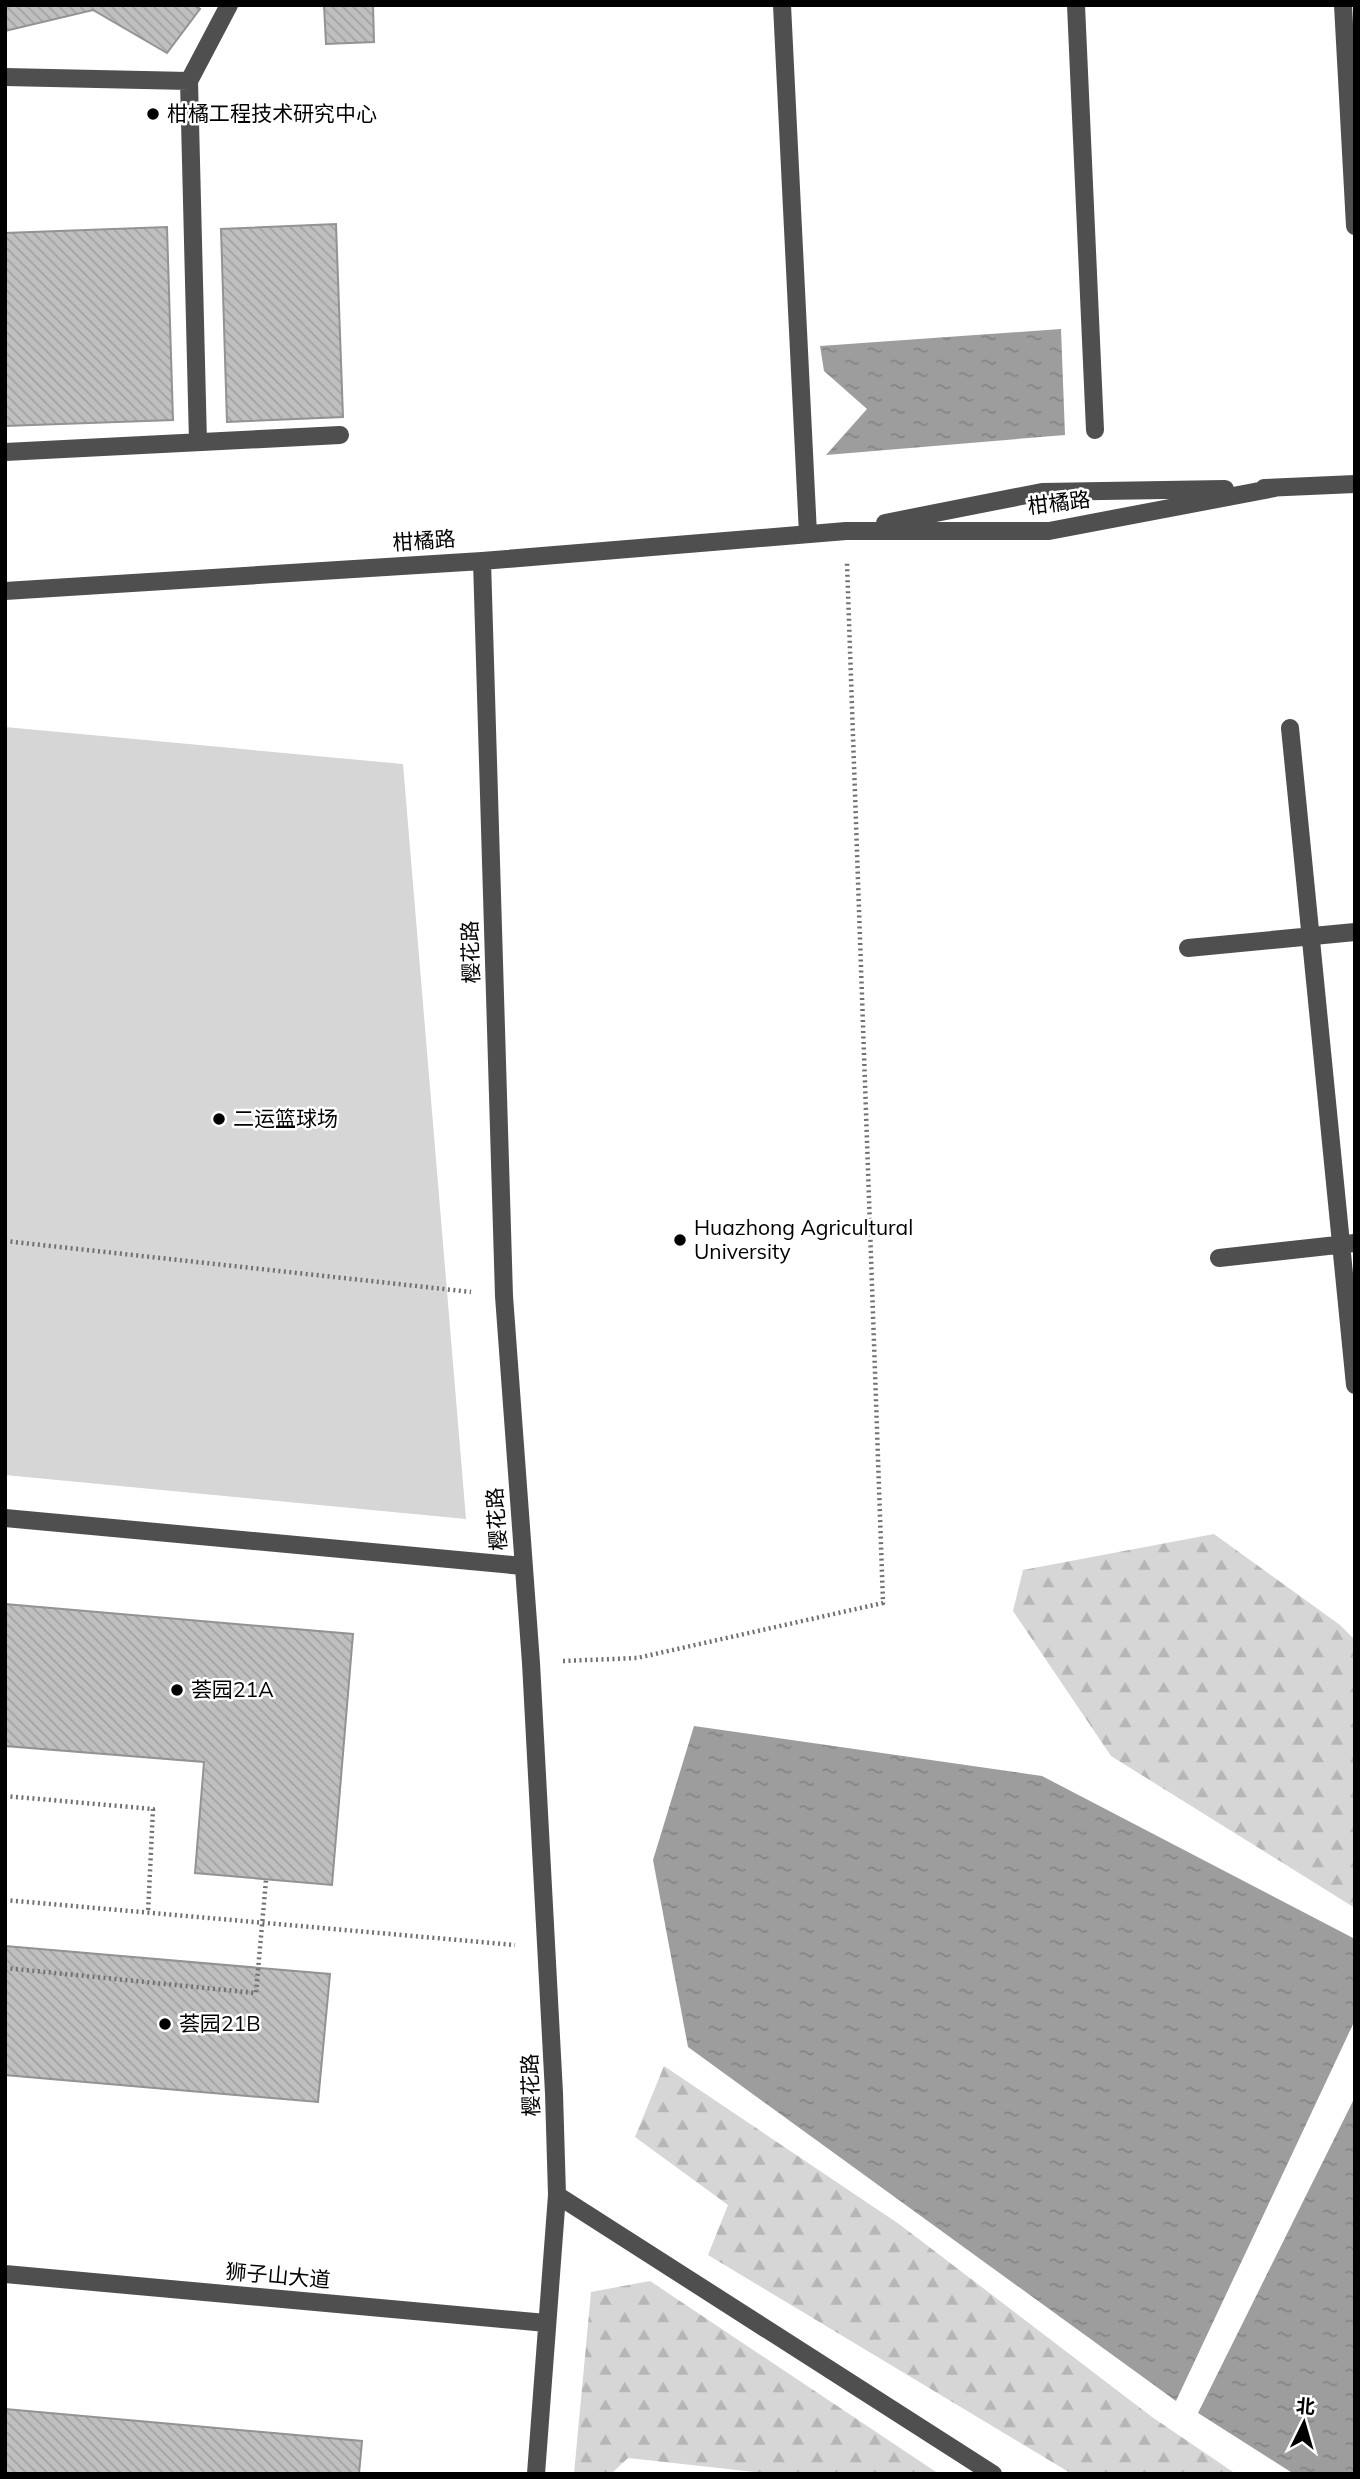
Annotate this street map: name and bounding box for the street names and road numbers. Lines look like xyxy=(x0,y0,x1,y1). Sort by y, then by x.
street label: 柑橘路 xyxy=(1026,485,1092,519)
street label: 柑橘路 xyxy=(392,525,456,555)
street label: 樱花路 xyxy=(456,920,484,984)
street label: 樱花路 xyxy=(481,1487,511,1551)
street label: 樱花路 xyxy=(516,2053,544,2117)
street label: 狮子山大道 xyxy=(225,2257,332,2293)

